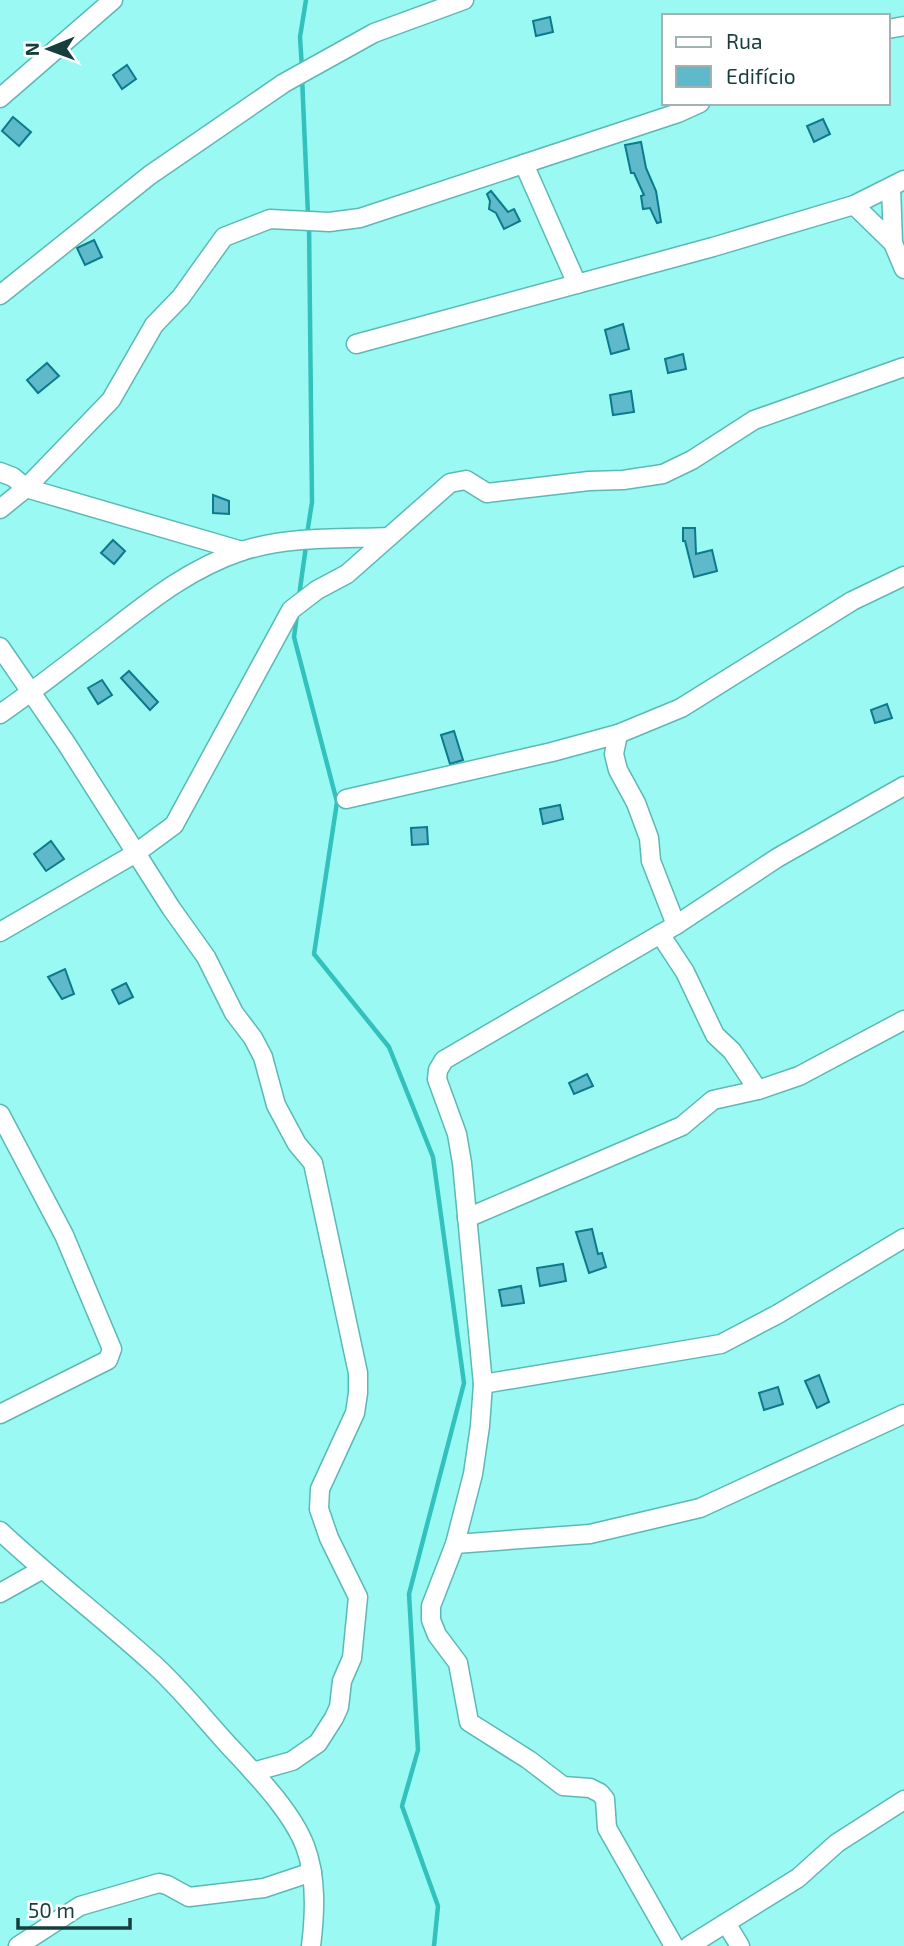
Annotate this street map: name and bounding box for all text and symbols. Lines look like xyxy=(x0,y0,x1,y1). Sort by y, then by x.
north arrow xyxy=(14,14,84,84)
legend xyxy=(662,14,890,105)
text: Rua xyxy=(726,28,762,53)
text: N xyxy=(20,42,43,56)
text: Edifício xyxy=(726,63,796,88)
scale bar xyxy=(18,1886,130,1930)
text: 50 m xyxy=(28,1897,75,1922)

